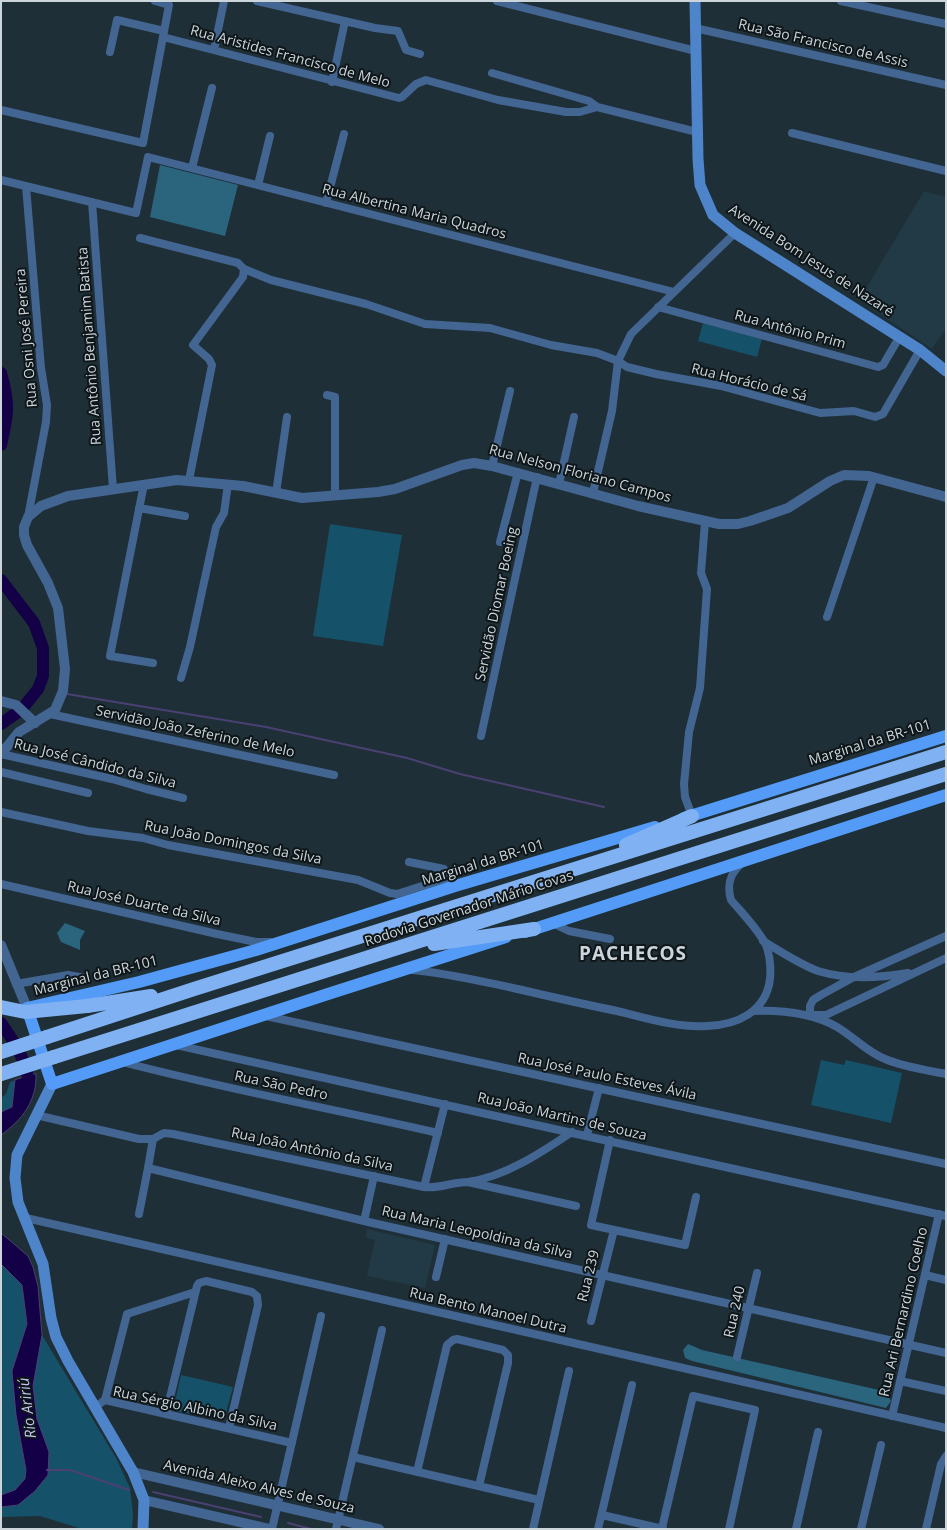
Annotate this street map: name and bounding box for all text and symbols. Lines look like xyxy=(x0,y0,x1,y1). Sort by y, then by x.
street label: Rua São Francisco de Assis xyxy=(737,16,909,72)
street label: Rua Aristides Francisco de Melo xyxy=(188,22,392,92)
street label: Rua Albertina Maria Quadros xyxy=(320,181,508,243)
street label: Avenida Bom Jesus de Nazaré xyxy=(725,201,897,321)
street label: Rua Antônio Benjamim Batista xyxy=(75,246,105,446)
street label: Rua Osni José Pereira xyxy=(13,268,41,408)
street label: Rua Antônio Prim xyxy=(733,307,847,353)
street label: Rua Horácio de Sá xyxy=(689,360,809,406)
street label: Rua Nelson Floriano Campos xyxy=(487,442,673,506)
street label: Servidão Diomar Boeing xyxy=(472,525,522,683)
street label: Servidão João Zeferino de Melo xyxy=(94,703,296,761)
street label: Marginal da BR-101 xyxy=(807,716,933,770)
street label: Rua José Cândido da Silva xyxy=(12,736,178,792)
street label: Rua João Domingos da Silva xyxy=(143,818,323,868)
street label: Marginal da BR-101 xyxy=(420,836,546,890)
street label: Rodovia Governador Mário Covas xyxy=(363,867,575,951)
street label: Rua José Duarte da Silva xyxy=(66,878,222,930)
district label: PACHECOS xyxy=(578,944,688,966)
street label: Marginal da BR-101 xyxy=(32,952,160,1000)
street label: Rua José Paulo Esteves Ávila xyxy=(516,1050,698,1104)
street label: Rua São Pedro xyxy=(233,1068,329,1104)
street label: Rua João Martins de Souza xyxy=(476,1089,648,1145)
street label: Rua João Antônio da Silva xyxy=(229,1125,395,1175)
street label: Rua Maria Leopoldina da Silva xyxy=(380,1203,574,1263)
street label: Rua Ari Bernardino Coelho xyxy=(876,1226,932,1398)
street label: Rua 239 xyxy=(574,1248,604,1304)
street label: Rua 240 xyxy=(721,1284,749,1340)
street label: Rua Bento Manoel Dutra xyxy=(408,1285,568,1337)
water label: Rio Aririú xyxy=(15,1377,41,1439)
street label: Rua Sérgio Albino da Silva xyxy=(111,1383,279,1435)
street label: Avenida Aleixo Alves de Souza xyxy=(162,1457,356,1517)

